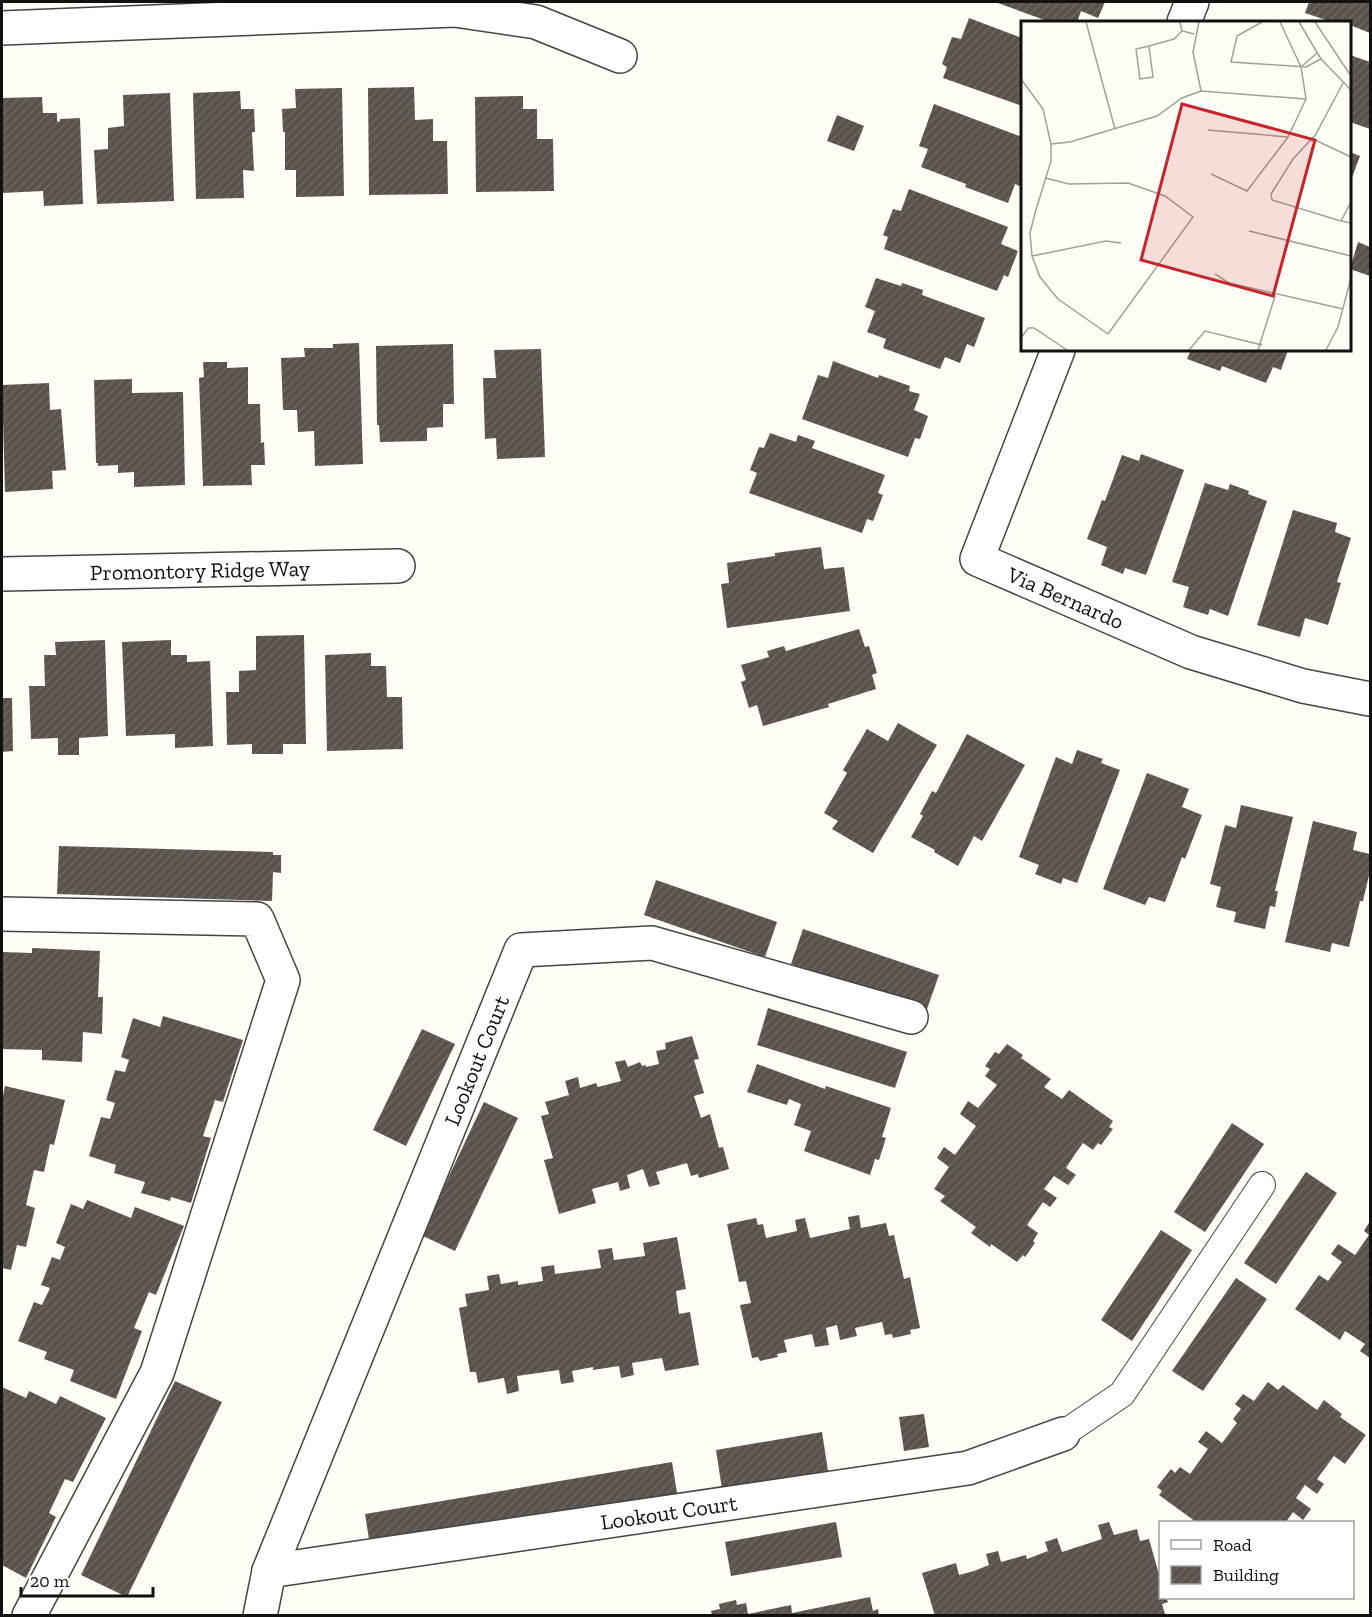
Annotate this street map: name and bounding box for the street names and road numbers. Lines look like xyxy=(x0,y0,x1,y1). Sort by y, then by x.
street label: Promontory Ridge Way xyxy=(90,555,311,586)
street label: Via Bernardo xyxy=(1002,560,1128,635)
street label: Lookout Court xyxy=(438,991,515,1129)
street label: Lookout Court xyxy=(599,1489,740,1536)

